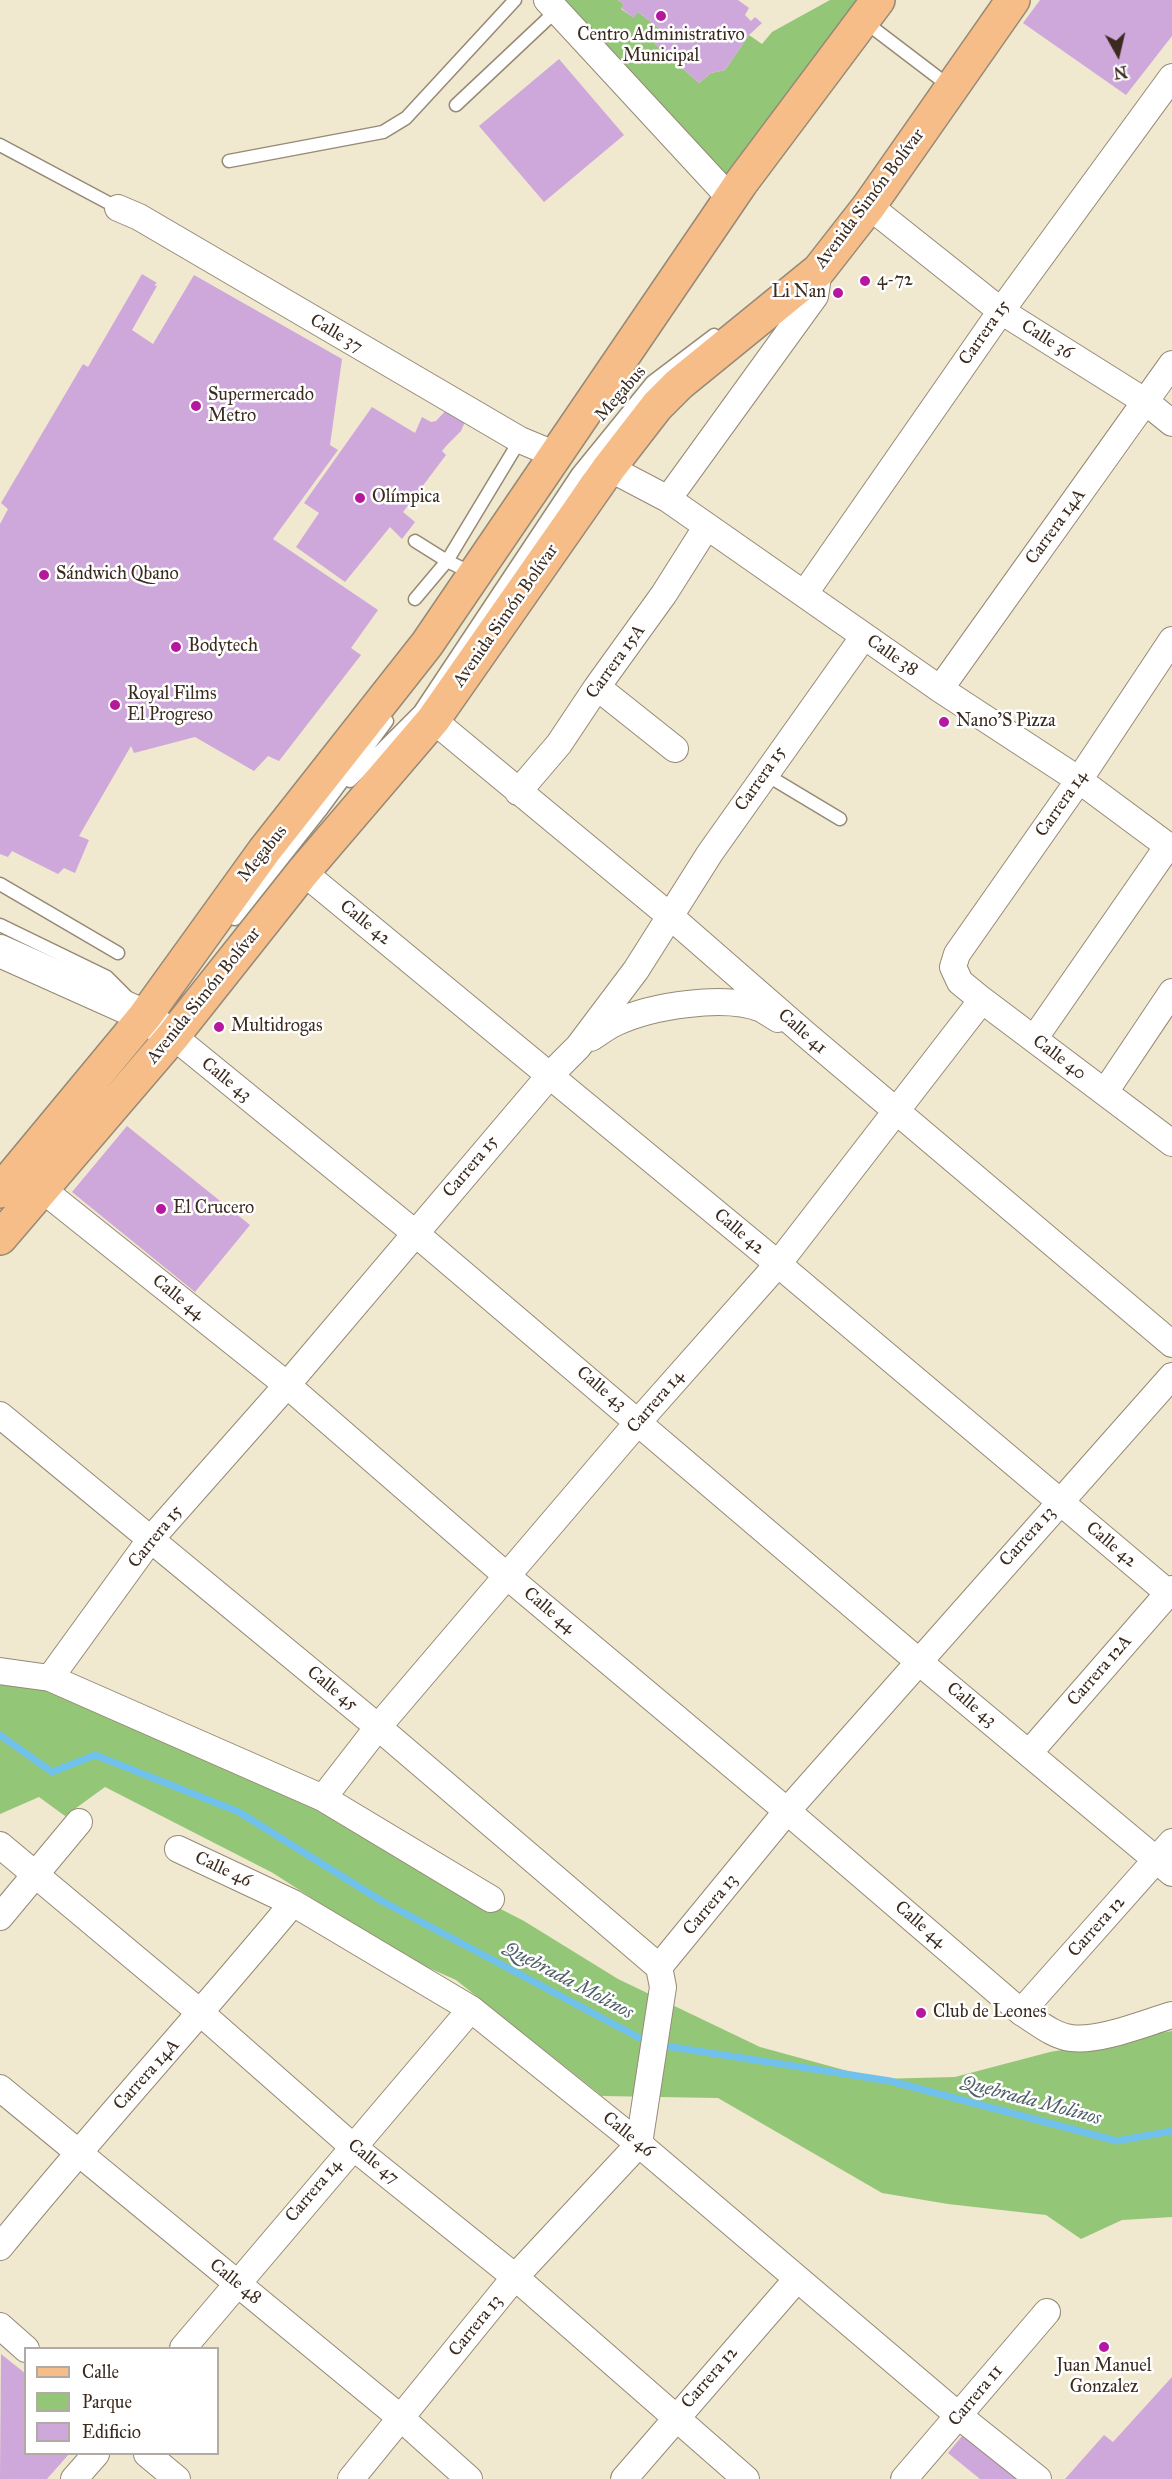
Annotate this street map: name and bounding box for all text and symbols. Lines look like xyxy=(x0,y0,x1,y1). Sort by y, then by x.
marker: Centro Administrativo Municipal xyxy=(654,9,668,23)
north arrow xyxy=(1088,24,1148,84)
place label: Centro Administrativo Municipal xyxy=(577,25,745,68)
text: N xyxy=(1113,62,1129,83)
street label: Avenida Simón Bolívar xyxy=(810,125,930,273)
place label: 4-72 xyxy=(877,270,913,292)
marker: 4-72 xyxy=(858,274,872,288)
place label: Li Nan xyxy=(772,282,826,304)
marker: Li Nan xyxy=(831,286,845,300)
street label: Carrera 15 xyxy=(955,296,1015,370)
street label: Calle 37 xyxy=(306,310,366,358)
street label: Calle 36 xyxy=(1017,316,1077,364)
street label: Megabus xyxy=(591,362,651,426)
place label: Supermercado Metro xyxy=(208,385,314,428)
marker: Supermercado Metro xyxy=(189,399,203,413)
street label: Carrera 14A xyxy=(1021,485,1091,569)
place label: Olímpica xyxy=(372,487,440,509)
marker: Olímpica xyxy=(353,491,367,505)
street label: Avenida Simón Bolívar xyxy=(449,540,563,692)
place label: Sándwich Qbano xyxy=(56,564,179,586)
marker: Sándwich Qbano xyxy=(37,568,51,582)
street label: Carrera 15A xyxy=(582,621,650,703)
street label: Calle 38 xyxy=(862,631,922,681)
place label: Bodytech xyxy=(188,636,258,658)
marker: Bodytech xyxy=(169,640,183,654)
place label: Royal Films El Progreso xyxy=(127,684,217,726)
marker: Royal Films El Progreso xyxy=(108,698,122,712)
place label: Nano'S Pizza xyxy=(956,711,1056,733)
marker: Nano'S Pizza xyxy=(937,715,951,729)
street label: Carrera 15 xyxy=(731,742,791,816)
street label: Carrera 14 xyxy=(1031,767,1093,841)
street label: Megabus xyxy=(234,821,292,887)
street label: Calle 42 xyxy=(335,896,395,950)
street label: Avenida Simón Bolívar xyxy=(142,923,266,1069)
street label: Calle 41 xyxy=(773,1005,831,1059)
place label: Multidrogas xyxy=(231,1016,322,1038)
marker: Multidrogas xyxy=(212,1020,226,1034)
street label: Calle 40 xyxy=(1028,1031,1090,1085)
street label: Calle 43 xyxy=(197,1053,255,1107)
street label: Carrera 15 xyxy=(439,1132,503,1202)
place label: El Crucero xyxy=(173,1198,254,1220)
marker: El Crucero xyxy=(154,1202,168,1216)
street label: Calle 42 xyxy=(709,1204,769,1260)
street label: Calle 44 xyxy=(148,1270,208,1326)
street label: Calle 43 xyxy=(572,1362,630,1416)
street label: Carrera 14 xyxy=(623,1366,689,1438)
street label: Carrera 15 xyxy=(124,1501,188,1573)
street label: Carrera 13 xyxy=(995,1503,1061,1571)
street label: Calle 42 xyxy=(1081,1517,1141,1573)
street label: Calle 44 xyxy=(519,1583,579,1639)
street label: Carrera 12A xyxy=(1063,1631,1137,1711)
street label: Calle 45 xyxy=(302,1662,362,1716)
street label: Calle 43 xyxy=(942,1678,1000,1732)
street label: Calle 46 xyxy=(191,1847,255,1893)
street label: Carrera 13 xyxy=(679,1870,743,1940)
street label: Carrera 12 xyxy=(1064,1892,1130,1962)
street label: Calle 44 xyxy=(890,1897,950,1953)
water label: Quebrada Molinos xyxy=(499,1937,637,2025)
place label: Club de Leones xyxy=(933,2002,1046,2024)
marker: Club de Leones xyxy=(914,2006,928,2020)
street label: Carrera 14A xyxy=(109,2035,185,2115)
water label: Quebrada Molinos xyxy=(958,2071,1104,2131)
street label: Calle 46 xyxy=(598,2108,658,2162)
street label: Calle 47 xyxy=(343,2135,403,2189)
street label: Carrera 14 xyxy=(281,2155,347,2227)
street label: Calle 48 xyxy=(205,2255,265,2309)
street label: Carrera 13 xyxy=(445,2291,507,2361)
marker: Juan Manuel Gonzalez xyxy=(1097,2340,1111,2354)
street label: Carrera 12 xyxy=(677,2343,743,2413)
legend xyxy=(24,2347,219,2455)
place label: Juan Manuel Gonzalez xyxy=(1056,2356,1152,2398)
text: Calle xyxy=(82,2361,119,2383)
street label: Carrera 11 xyxy=(944,2361,1008,2431)
text: Parque xyxy=(82,2391,132,2413)
text: Edificio xyxy=(82,2421,141,2443)

